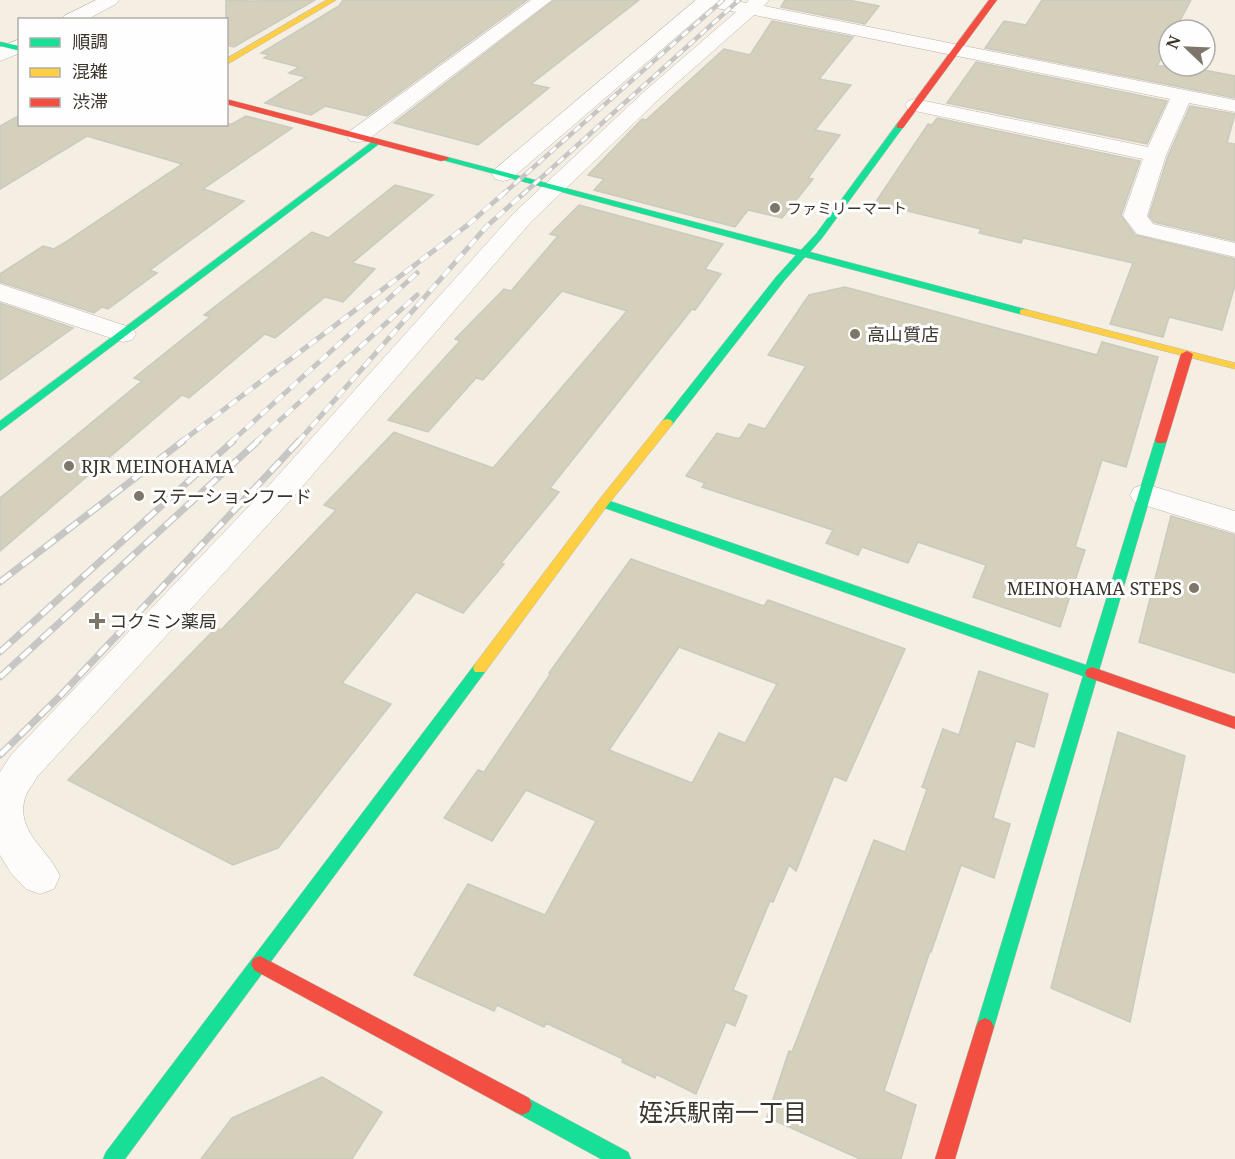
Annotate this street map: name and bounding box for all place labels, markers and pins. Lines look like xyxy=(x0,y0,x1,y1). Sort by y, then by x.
place label: ファミリーマート xyxy=(787,198,907,218)
marker: ファミリーマート xyxy=(768,201,782,215)
place label: 高山質店 xyxy=(867,322,939,346)
marker: 高山質店 xyxy=(848,327,862,341)
place label: RJR MEINOHAMA xyxy=(81,454,234,478)
marker: RJR MEINOHAMA xyxy=(62,459,76,473)
place label: ステーションフード xyxy=(151,484,312,508)
marker: ステーションフード xyxy=(132,489,146,503)
place label: MEINOHAMA STEPS xyxy=(1007,576,1182,600)
marker: MEINOHAMA STEPS xyxy=(1187,581,1201,595)
place label: コクミン薬局 xyxy=(109,609,217,633)
marker: コクミン薬局 xyxy=(90,614,104,628)

